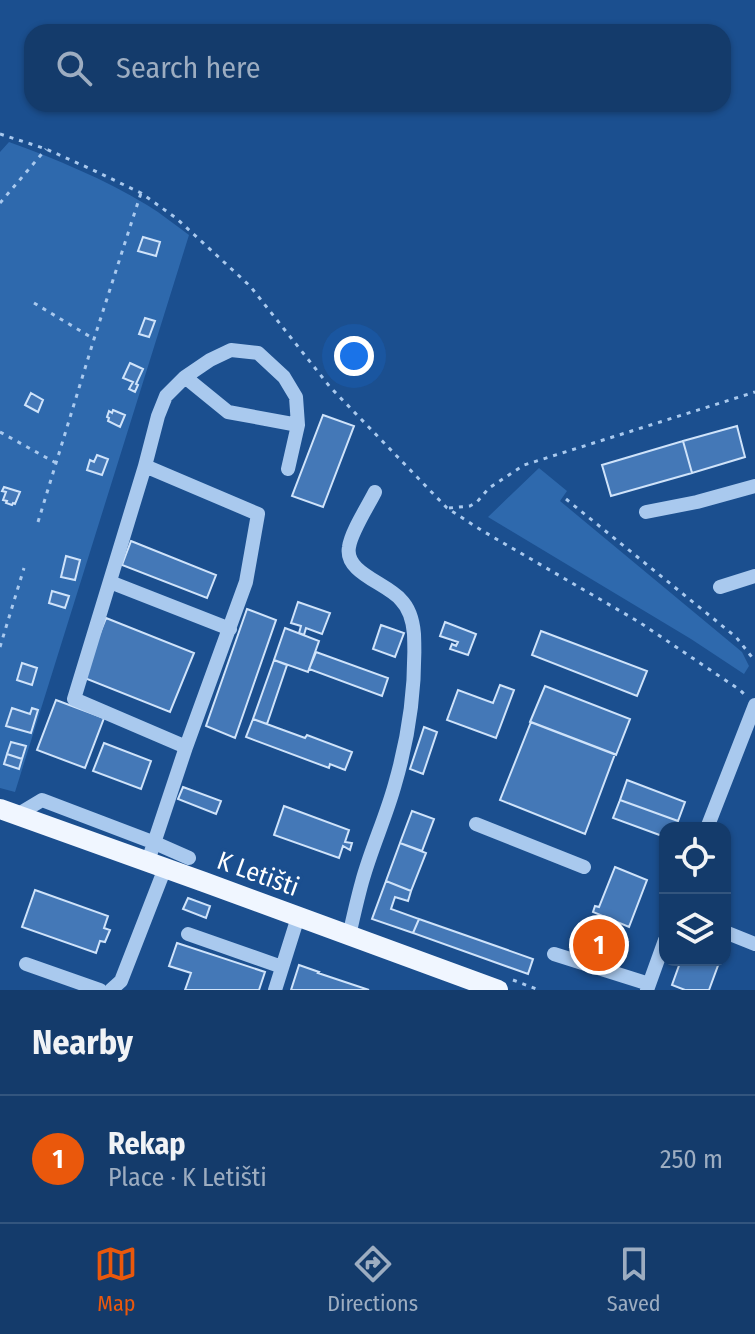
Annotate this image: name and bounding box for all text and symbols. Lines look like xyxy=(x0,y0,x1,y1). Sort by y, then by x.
search box xyxy=(24,24,731,112)
icon: search xyxy=(52,46,96,90)
text: Search here xyxy=(116,50,261,86)
your location xyxy=(334,336,374,376)
map controls xyxy=(659,822,731,966)
button: locate xyxy=(659,822,731,894)
street label: K Letišti xyxy=(213,845,303,903)
button: layers xyxy=(659,894,731,966)
pin: 1 xyxy=(573,915,625,975)
text: Nearby xyxy=(32,1022,133,1063)
text: Rekap xyxy=(108,1126,186,1162)
text: 1 xyxy=(53,1144,64,1175)
text: 250 m xyxy=(660,1144,723,1175)
text: Place · K Letišti xyxy=(108,1162,267,1193)
tab: Map xyxy=(94,1242,138,1317)
tab: Directions xyxy=(327,1242,418,1317)
tab: Saved xyxy=(607,1242,661,1317)

